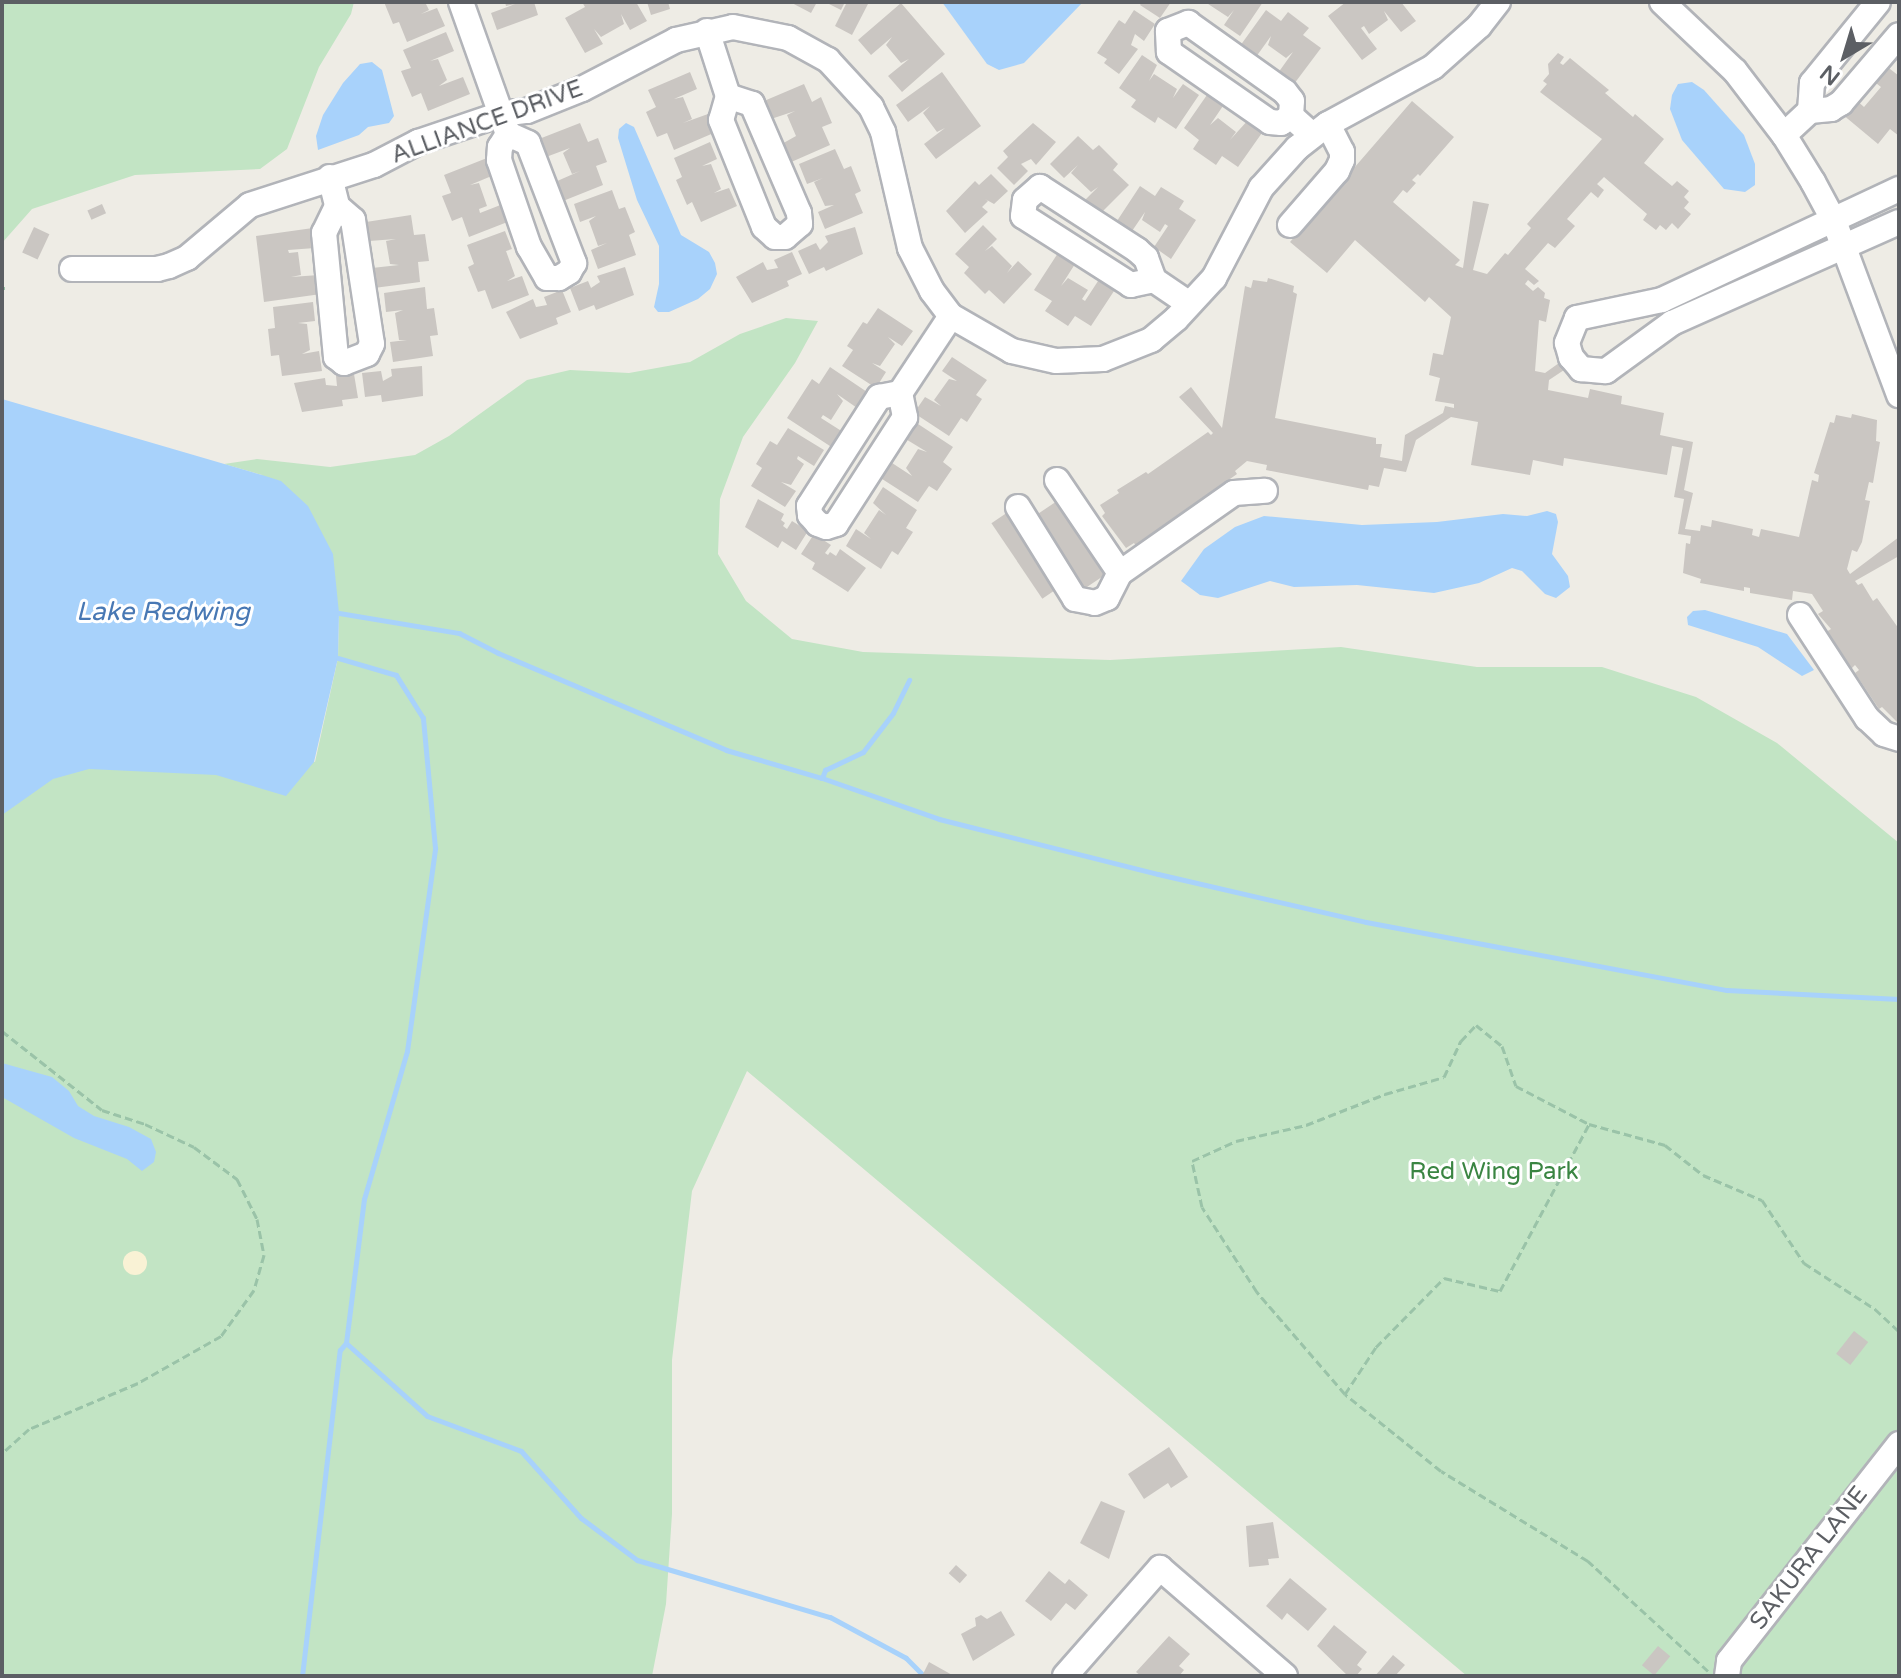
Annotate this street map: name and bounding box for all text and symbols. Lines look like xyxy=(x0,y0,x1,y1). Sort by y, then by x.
north arrow xyxy=(1805,16,1885,96)
text: N xyxy=(1815,59,1845,91)
street label: ALLIANCE DRIVE xyxy=(387,74,587,170)
water label: Lake Redwing xyxy=(76,596,250,628)
park label: Red Wing Park xyxy=(1409,1158,1579,1186)
street label: SAKURA LANE xyxy=(1744,1481,1874,1635)

